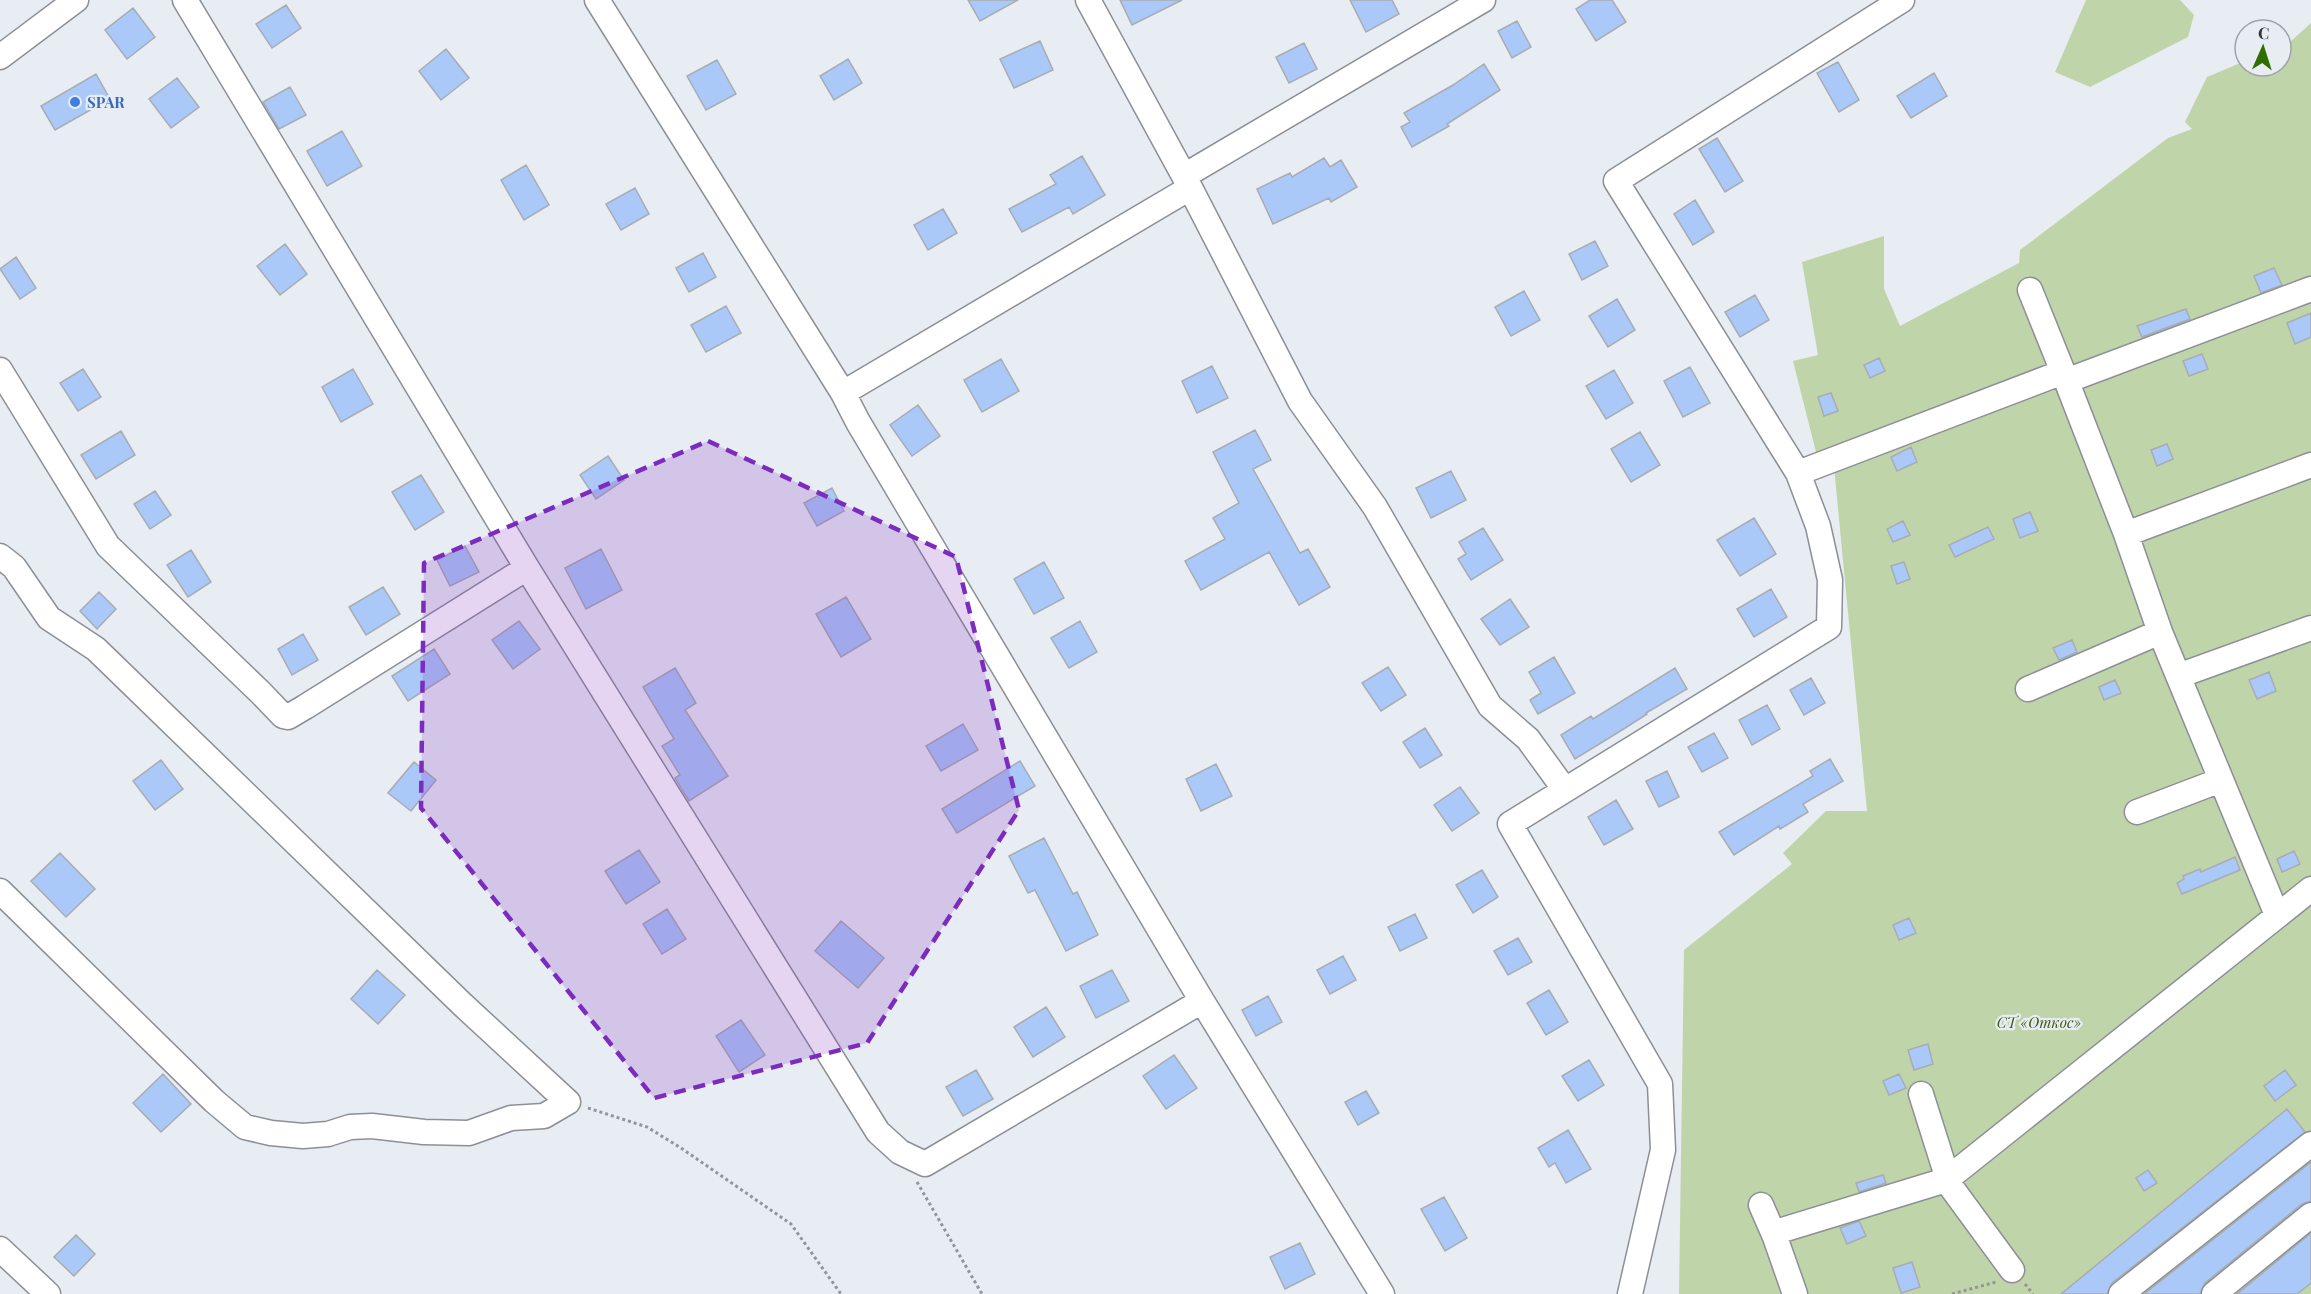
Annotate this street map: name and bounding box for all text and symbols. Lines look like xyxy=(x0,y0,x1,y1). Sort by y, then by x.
north arrow xyxy=(2233,18,2293,78)
text: С xyxy=(2258,22,2270,43)
place label: SPAR xyxy=(87,92,125,112)
marker: SPAR xyxy=(68,95,82,109)
park label: СТ «Откос» xyxy=(1997,1012,2082,1032)

